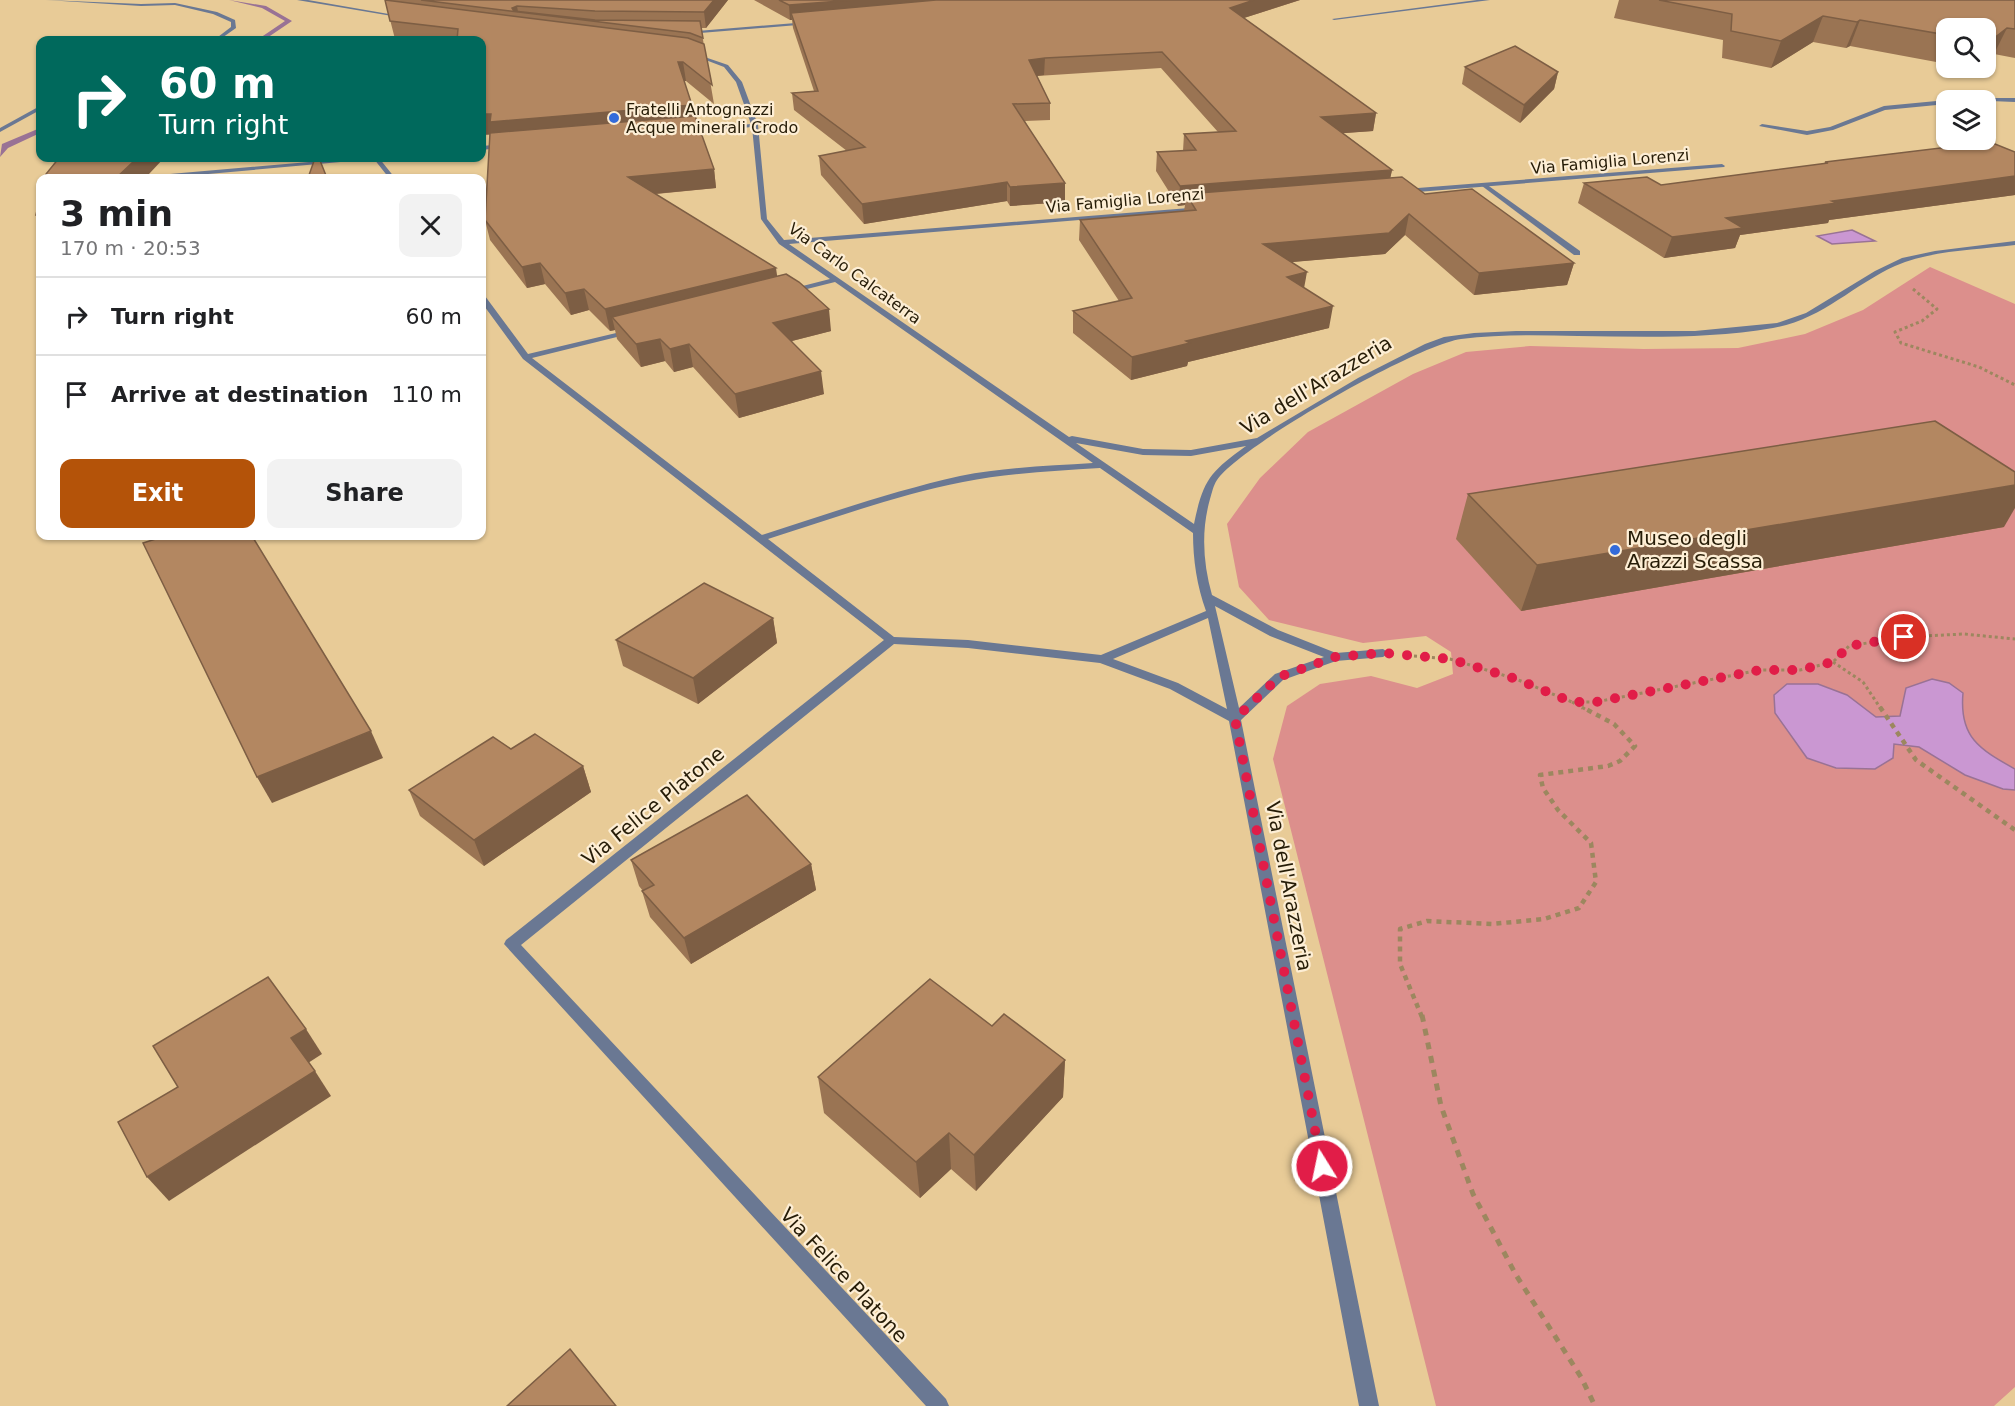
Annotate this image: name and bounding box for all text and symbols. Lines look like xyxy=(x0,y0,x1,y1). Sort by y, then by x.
map controls xyxy=(1936,18,1996,150)
button: search xyxy=(1936,18,1996,78)
text: 60 m xyxy=(159,59,276,108)
icon: right xyxy=(60,60,138,138)
button: layers xyxy=(1936,90,1996,150)
place label: Fratelli Antognazzi Acque minerali Crodo xyxy=(626,100,798,137)
text: Turn right xyxy=(159,109,288,140)
marker: Fratelli Antognazzi Acque minerali Crodo xyxy=(607,111,621,125)
street label: Via Famiglia Lorenzi xyxy=(1530,145,1690,178)
street label: Via Famiglia Lorenzi xyxy=(1045,184,1205,217)
text: 3 min xyxy=(60,193,173,234)
button: close xyxy=(399,194,462,257)
street label: Via Carlo Calcaterra xyxy=(785,219,925,328)
text: 170 m · 20:53 xyxy=(60,236,201,260)
icon: right xyxy=(60,300,93,333)
text: Turn right xyxy=(111,304,234,329)
text: 60 m xyxy=(406,304,462,329)
street label: Via dell'Arazzeria xyxy=(1236,330,1396,440)
icon: arrive xyxy=(60,378,93,411)
text: Arrive at destination xyxy=(111,382,368,407)
text: 110 m xyxy=(392,382,462,407)
button: Exit xyxy=(60,459,255,528)
button: Share xyxy=(267,459,462,528)
place label: Museo degli Arazzi Scassa xyxy=(1627,526,1763,573)
marker: Museo degli Arazzi Scassa xyxy=(1608,543,1622,557)
pin xyxy=(1878,611,1929,662)
icon: arrive xyxy=(1887,620,1920,653)
street label: Via Felice Platone xyxy=(577,741,729,871)
street label: Via dell'Arazzeria xyxy=(1261,799,1317,973)
position arrow xyxy=(1290,1134,1354,1198)
street label: Via Felice Platone xyxy=(775,1203,913,1347)

